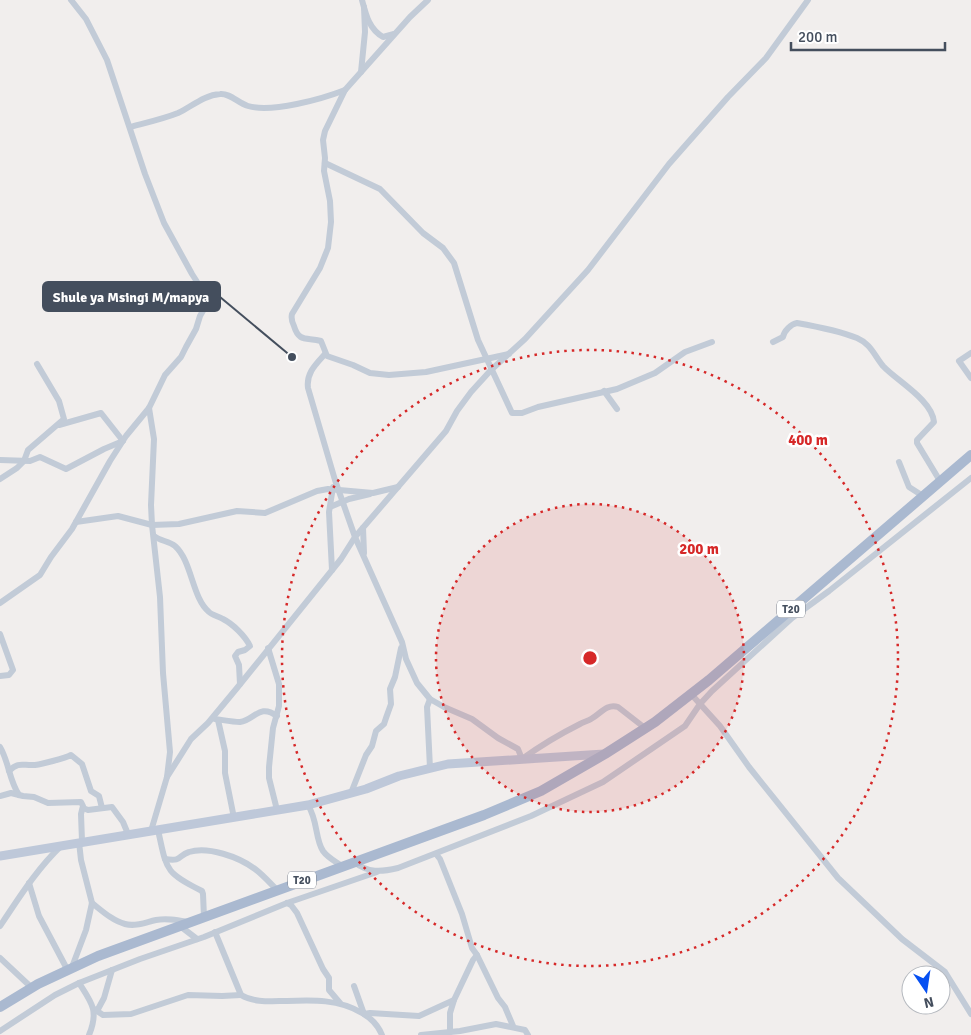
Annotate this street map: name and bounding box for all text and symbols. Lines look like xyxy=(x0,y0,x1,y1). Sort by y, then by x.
scale bar xyxy=(791,20,945,52)
text: 200 m xyxy=(798,28,838,46)
callout: Shule ya Msingi M/mapya xyxy=(43,282,220,311)
text: Shule ya Msingi M/mapya xyxy=(53,289,209,306)
text: 400 m xyxy=(788,431,828,449)
text: 200 m xyxy=(679,540,719,558)
road number: T20 xyxy=(777,600,805,618)
centre of rings xyxy=(581,649,599,667)
road number: T20 xyxy=(288,872,316,888)
north arrow xyxy=(901,965,951,1015)
text: N xyxy=(922,993,935,1012)

